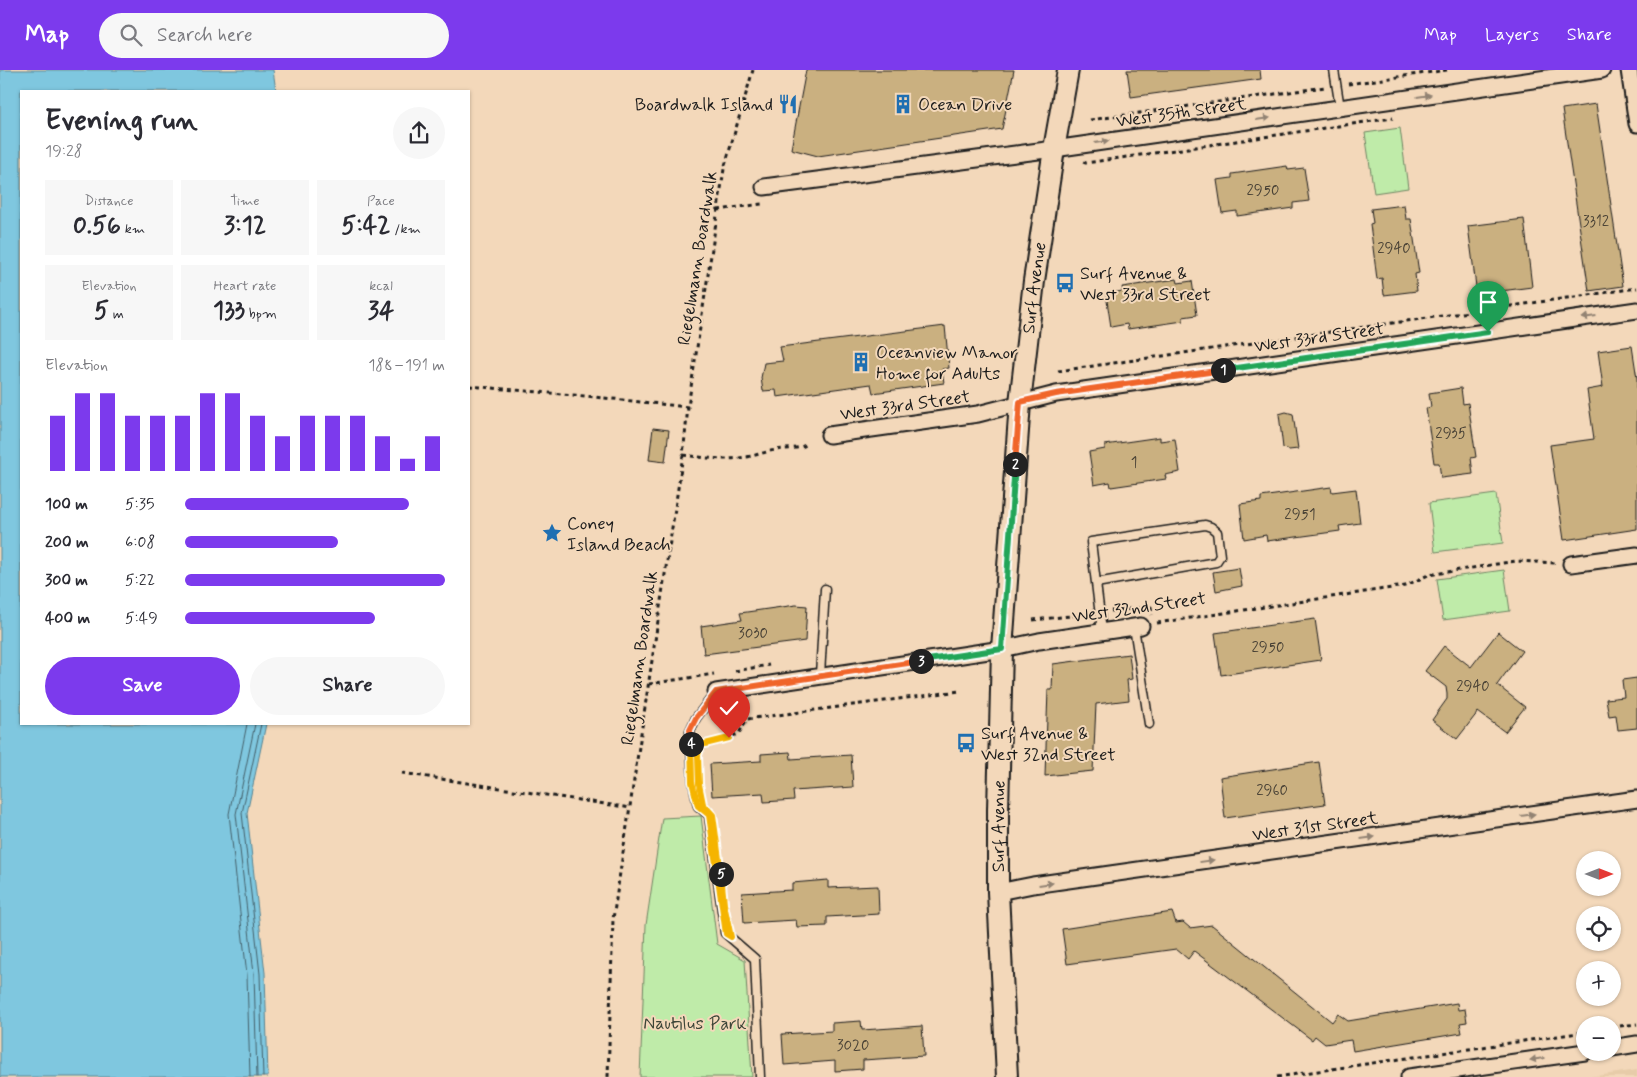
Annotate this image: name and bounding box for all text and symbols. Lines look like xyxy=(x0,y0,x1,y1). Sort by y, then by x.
search box xyxy=(99,13,449,58)
text: Map xyxy=(25,20,69,51)
icon: search xyxy=(117,21,145,49)
text: Search here xyxy=(157,23,253,48)
text: Map xyxy=(1424,23,1457,47)
text: Layers xyxy=(1485,23,1539,47)
text: Share xyxy=(1567,23,1612,47)
street label: West 35th Street xyxy=(1115,92,1248,134)
one-way arrow xyxy=(1416,92,1432,100)
place label: Boardwalk Island xyxy=(635,93,773,117)
restaurant icon: Boardwalk Island xyxy=(777,93,799,115)
building icon: Ocean Drive xyxy=(892,93,914,115)
place label: Ocean Drive xyxy=(918,93,1012,117)
text: Evening run xyxy=(45,103,198,140)
button: share xyxy=(393,107,445,159)
one-way arrow xyxy=(1255,115,1271,123)
one-way arrow xyxy=(1095,138,1111,146)
text: 19:28 xyxy=(45,141,83,162)
street label: Riegelmann Boardwalk xyxy=(672,169,726,347)
house number: 2950 xyxy=(1246,181,1280,201)
text: Distance xyxy=(84,192,134,210)
text: Time xyxy=(230,192,260,210)
text: Pace xyxy=(367,192,395,210)
text: 0.56 xyxy=(73,210,121,243)
text: 3:12 xyxy=(224,210,266,243)
text: 5:42 xyxy=(341,210,391,243)
house number: 3312 xyxy=(1583,212,1609,232)
text: km xyxy=(121,220,145,238)
text: /km xyxy=(391,220,421,238)
house number: 2940 xyxy=(1377,239,1411,259)
street label: Surf Avenue xyxy=(1017,240,1053,335)
place label: Surf Avenue & West 33rd Street xyxy=(1080,262,1211,307)
bus stop icon: Surf Avenue & West 33rd Street xyxy=(1054,272,1076,294)
text: Elevation xyxy=(81,277,137,295)
text: Heart rate xyxy=(214,277,276,295)
text: kcal xyxy=(369,277,393,295)
pin xyxy=(1467,281,1509,332)
icon: arrive xyxy=(1474,288,1502,316)
text: 5 xyxy=(94,295,109,328)
text: 133 xyxy=(213,295,245,328)
text: 34 xyxy=(368,295,394,328)
text: m xyxy=(109,305,124,323)
text: bpm xyxy=(245,305,277,323)
one-way arrow xyxy=(1580,313,1596,321)
street label: West 33rd Street xyxy=(1253,317,1386,359)
place label: Oceanview Manor Home for Adults xyxy=(876,341,1018,388)
building icon: Oceanview Manor Home for Adults xyxy=(850,351,872,373)
text: Elevation xyxy=(45,355,108,376)
text: 188–191 m xyxy=(368,355,445,376)
pin: 1 xyxy=(1210,358,1236,382)
text: 1 xyxy=(1220,361,1227,379)
street label: West 33rd Street xyxy=(839,385,972,427)
house number: 2935 xyxy=(1435,424,1467,444)
pin: 2 xyxy=(1002,452,1028,476)
house number: 1 xyxy=(1131,453,1137,473)
text: 2 xyxy=(1012,455,1019,473)
text: 100 m xyxy=(45,494,88,515)
text: 5:35 xyxy=(125,494,155,515)
house number: 2951 xyxy=(1284,505,1316,525)
place label: Coney Island Beach xyxy=(567,512,671,557)
place icon: Coney Island Beach xyxy=(541,522,563,544)
text: 200 m xyxy=(45,532,89,553)
text: 6:08 xyxy=(125,532,155,553)
street label: Riegelmann Boardwalk xyxy=(616,569,666,747)
text: 300 m xyxy=(45,570,88,591)
text: 5:22 xyxy=(125,570,155,591)
street label: West 32nd Street xyxy=(1071,587,1208,629)
text: 400 m xyxy=(45,608,90,629)
text: 5:49 xyxy=(125,608,158,629)
house number: 3030 xyxy=(738,624,768,644)
house number: 2950 xyxy=(1251,638,1285,658)
pin: 3 xyxy=(908,648,934,674)
text: 3 xyxy=(918,652,925,670)
button: Save xyxy=(45,657,240,715)
button: Share xyxy=(250,657,445,715)
house number: 2940 xyxy=(1456,677,1490,697)
pin xyxy=(708,687,750,738)
icon: check xyxy=(715,694,743,722)
place label: Surf Avenue & West 32nd Street xyxy=(981,722,1116,767)
pin: 4 xyxy=(678,732,704,756)
bus stop icon: Surf Avenue & West 32nd Street xyxy=(955,732,977,754)
text: 4 xyxy=(687,735,696,753)
street label: Surf Avenue xyxy=(987,780,1012,872)
house number: 2960 xyxy=(1256,781,1288,801)
street label: West 31st Street xyxy=(1251,806,1380,848)
one-way arrow xyxy=(1521,810,1537,818)
one-way arrow xyxy=(1360,833,1376,841)
north arrow xyxy=(1576,851,1621,896)
map controls xyxy=(1576,851,1621,1061)
one-way arrow xyxy=(1199,856,1215,864)
pin: 5 xyxy=(708,862,734,886)
text: 5 xyxy=(717,865,726,883)
one-way arrow xyxy=(1038,879,1054,887)
button: locate xyxy=(1576,906,1621,951)
button: + xyxy=(1576,961,1621,1006)
park label: Nautilus Park xyxy=(643,1012,747,1036)
button: − xyxy=(1576,1016,1621,1061)
house number: 3020 xyxy=(837,1036,869,1056)
one-way arrow xyxy=(1528,1055,1544,1063)

